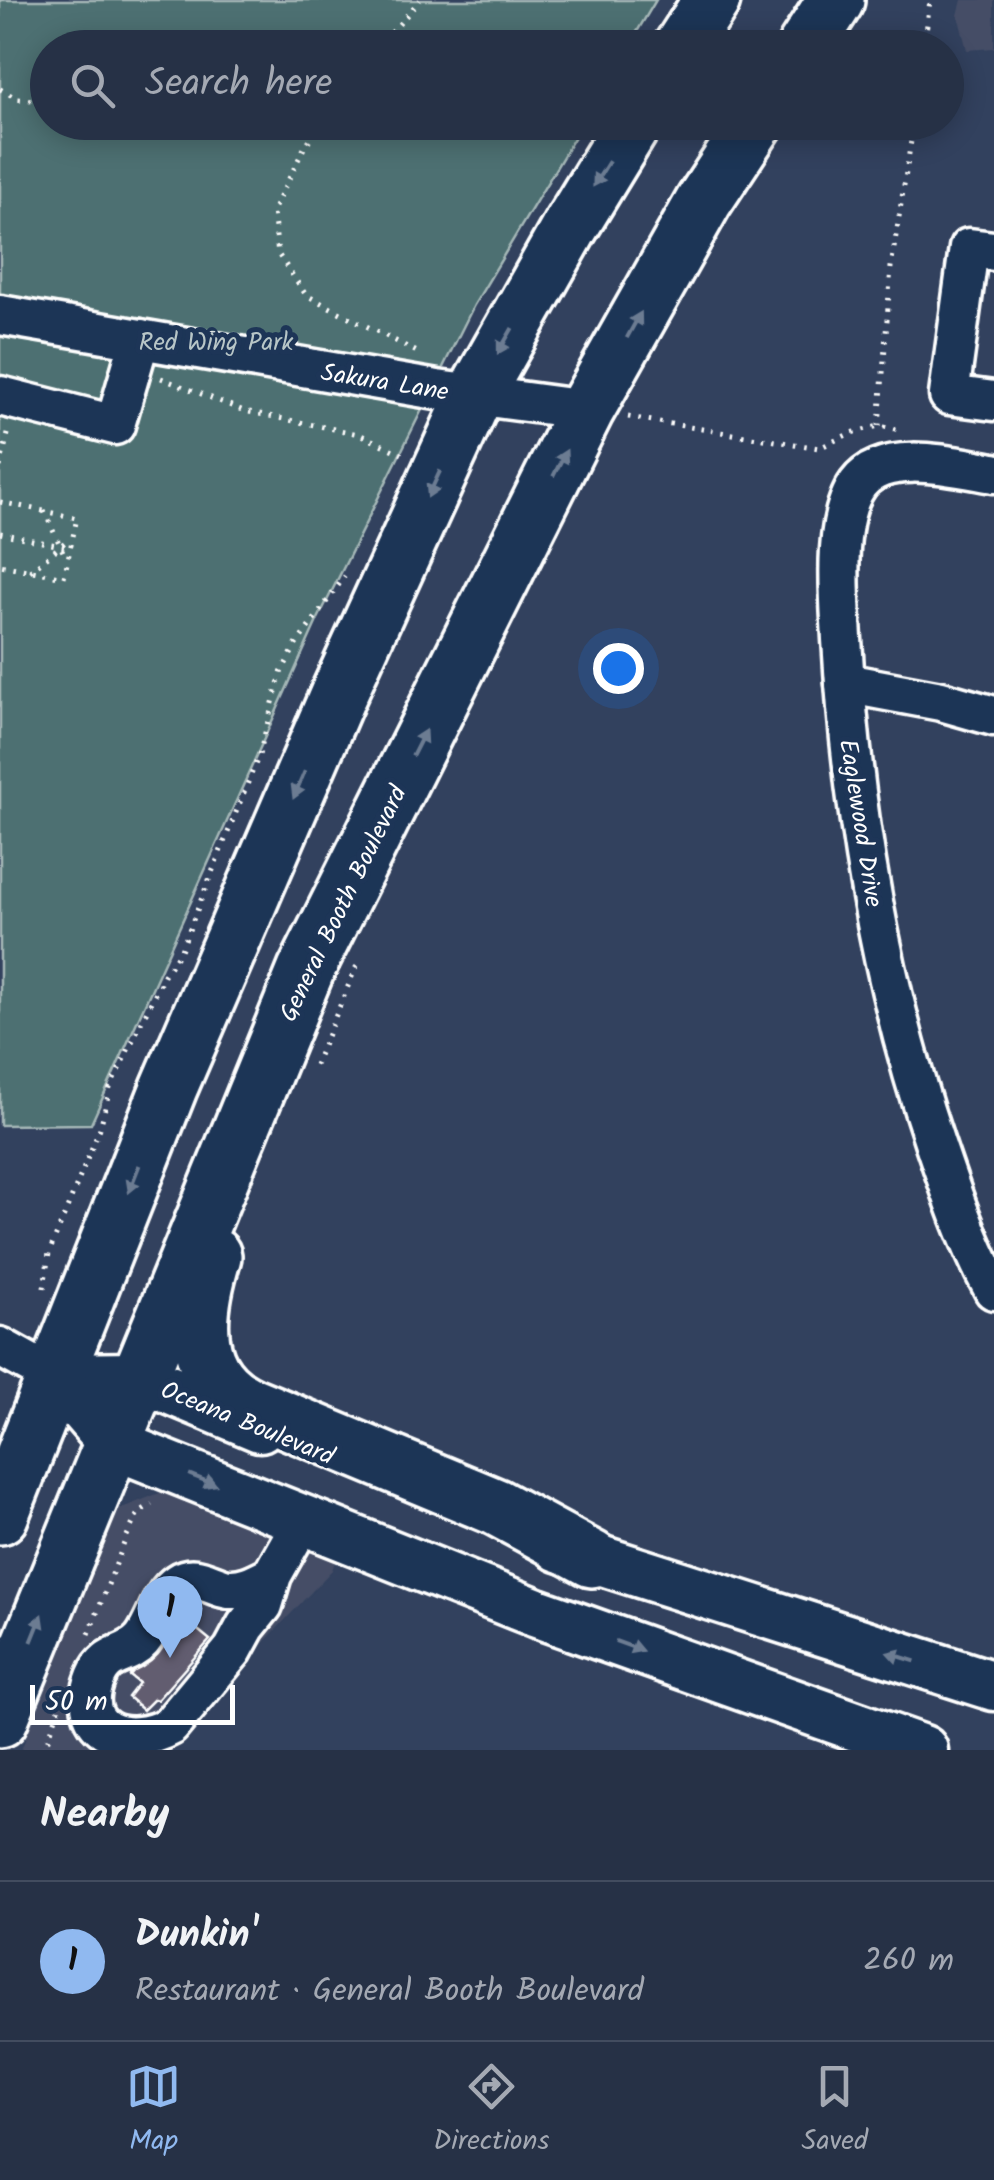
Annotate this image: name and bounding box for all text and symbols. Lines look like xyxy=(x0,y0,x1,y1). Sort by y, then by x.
search box xyxy=(30,30,964,140)
text: Search here xyxy=(145,55,332,115)
icon: search xyxy=(65,58,120,113)
one-way arrow xyxy=(593,160,611,188)
one-way arrow xyxy=(625,311,642,339)
park label: Red Wing Park xyxy=(139,323,293,363)
one-way arrow xyxy=(497,327,514,356)
street label: Sakura Lane xyxy=(318,353,451,413)
one-way arrow xyxy=(551,449,568,478)
one-way arrow xyxy=(426,470,443,499)
your location xyxy=(593,643,644,694)
one-way arrow xyxy=(411,728,428,757)
street label: Eaglewood Drive xyxy=(827,736,893,910)
one-way arrow xyxy=(291,770,307,800)
street label: General Booth Boulevard xyxy=(269,778,419,1029)
one-way arrow xyxy=(125,1164,141,1194)
street label: Oceana Boulevard xyxy=(154,1371,342,1477)
one-way arrow xyxy=(188,1472,218,1488)
pin: 1 xyxy=(138,1576,202,1658)
one-way arrow xyxy=(29,1614,45,1643)
one-way arrow xyxy=(615,1639,645,1654)
one-way arrow xyxy=(886,1648,916,1663)
scale bar xyxy=(30,1680,235,1724)
text: 50 m xyxy=(45,1680,108,1725)
text: Nearby xyxy=(40,1782,169,1849)
text: Dunkin' xyxy=(135,1906,258,1966)
text: 1 xyxy=(68,1936,77,1987)
text: 260 m xyxy=(863,1936,954,1987)
text: Restaurant · General Booth Boulevard xyxy=(135,1966,644,2017)
tab: Map xyxy=(126,2059,181,2164)
tab: Directions xyxy=(433,2059,549,2164)
tab: Saved xyxy=(802,2059,868,2164)

